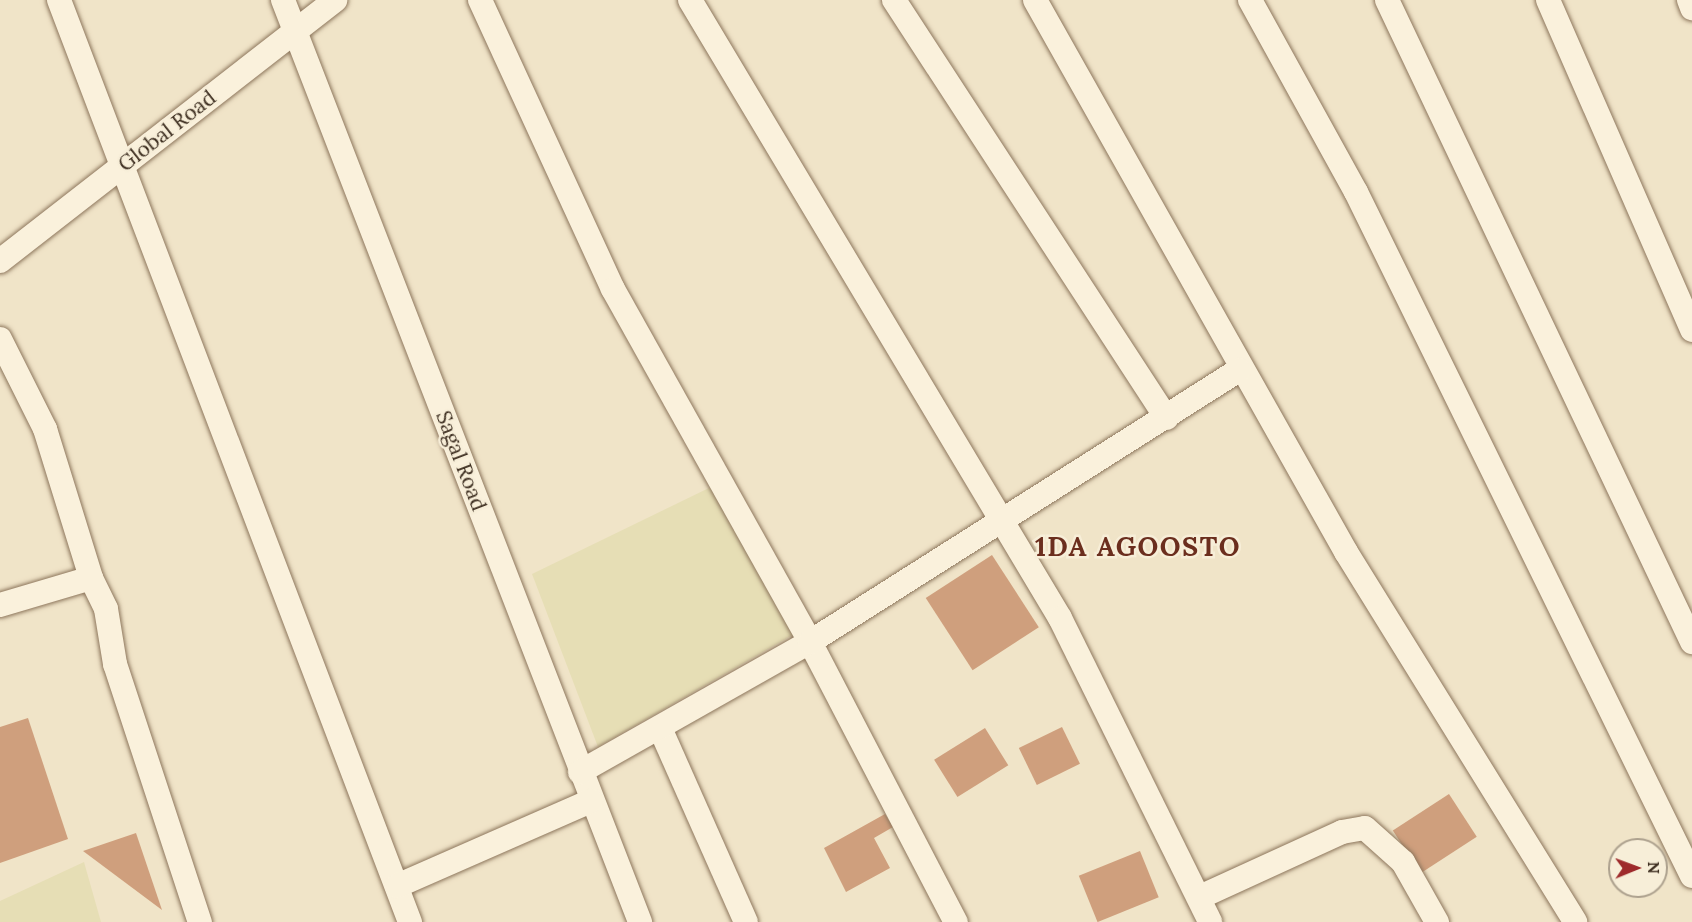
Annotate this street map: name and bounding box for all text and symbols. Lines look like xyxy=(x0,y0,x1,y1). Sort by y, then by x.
street label: Global Road xyxy=(113,85,221,177)
street label: Sagal Road xyxy=(430,407,492,515)
district label: 1DA AGOOSTO xyxy=(1035,531,1241,563)
north arrow xyxy=(1608,838,1668,898)
text: N xyxy=(1644,861,1664,874)

